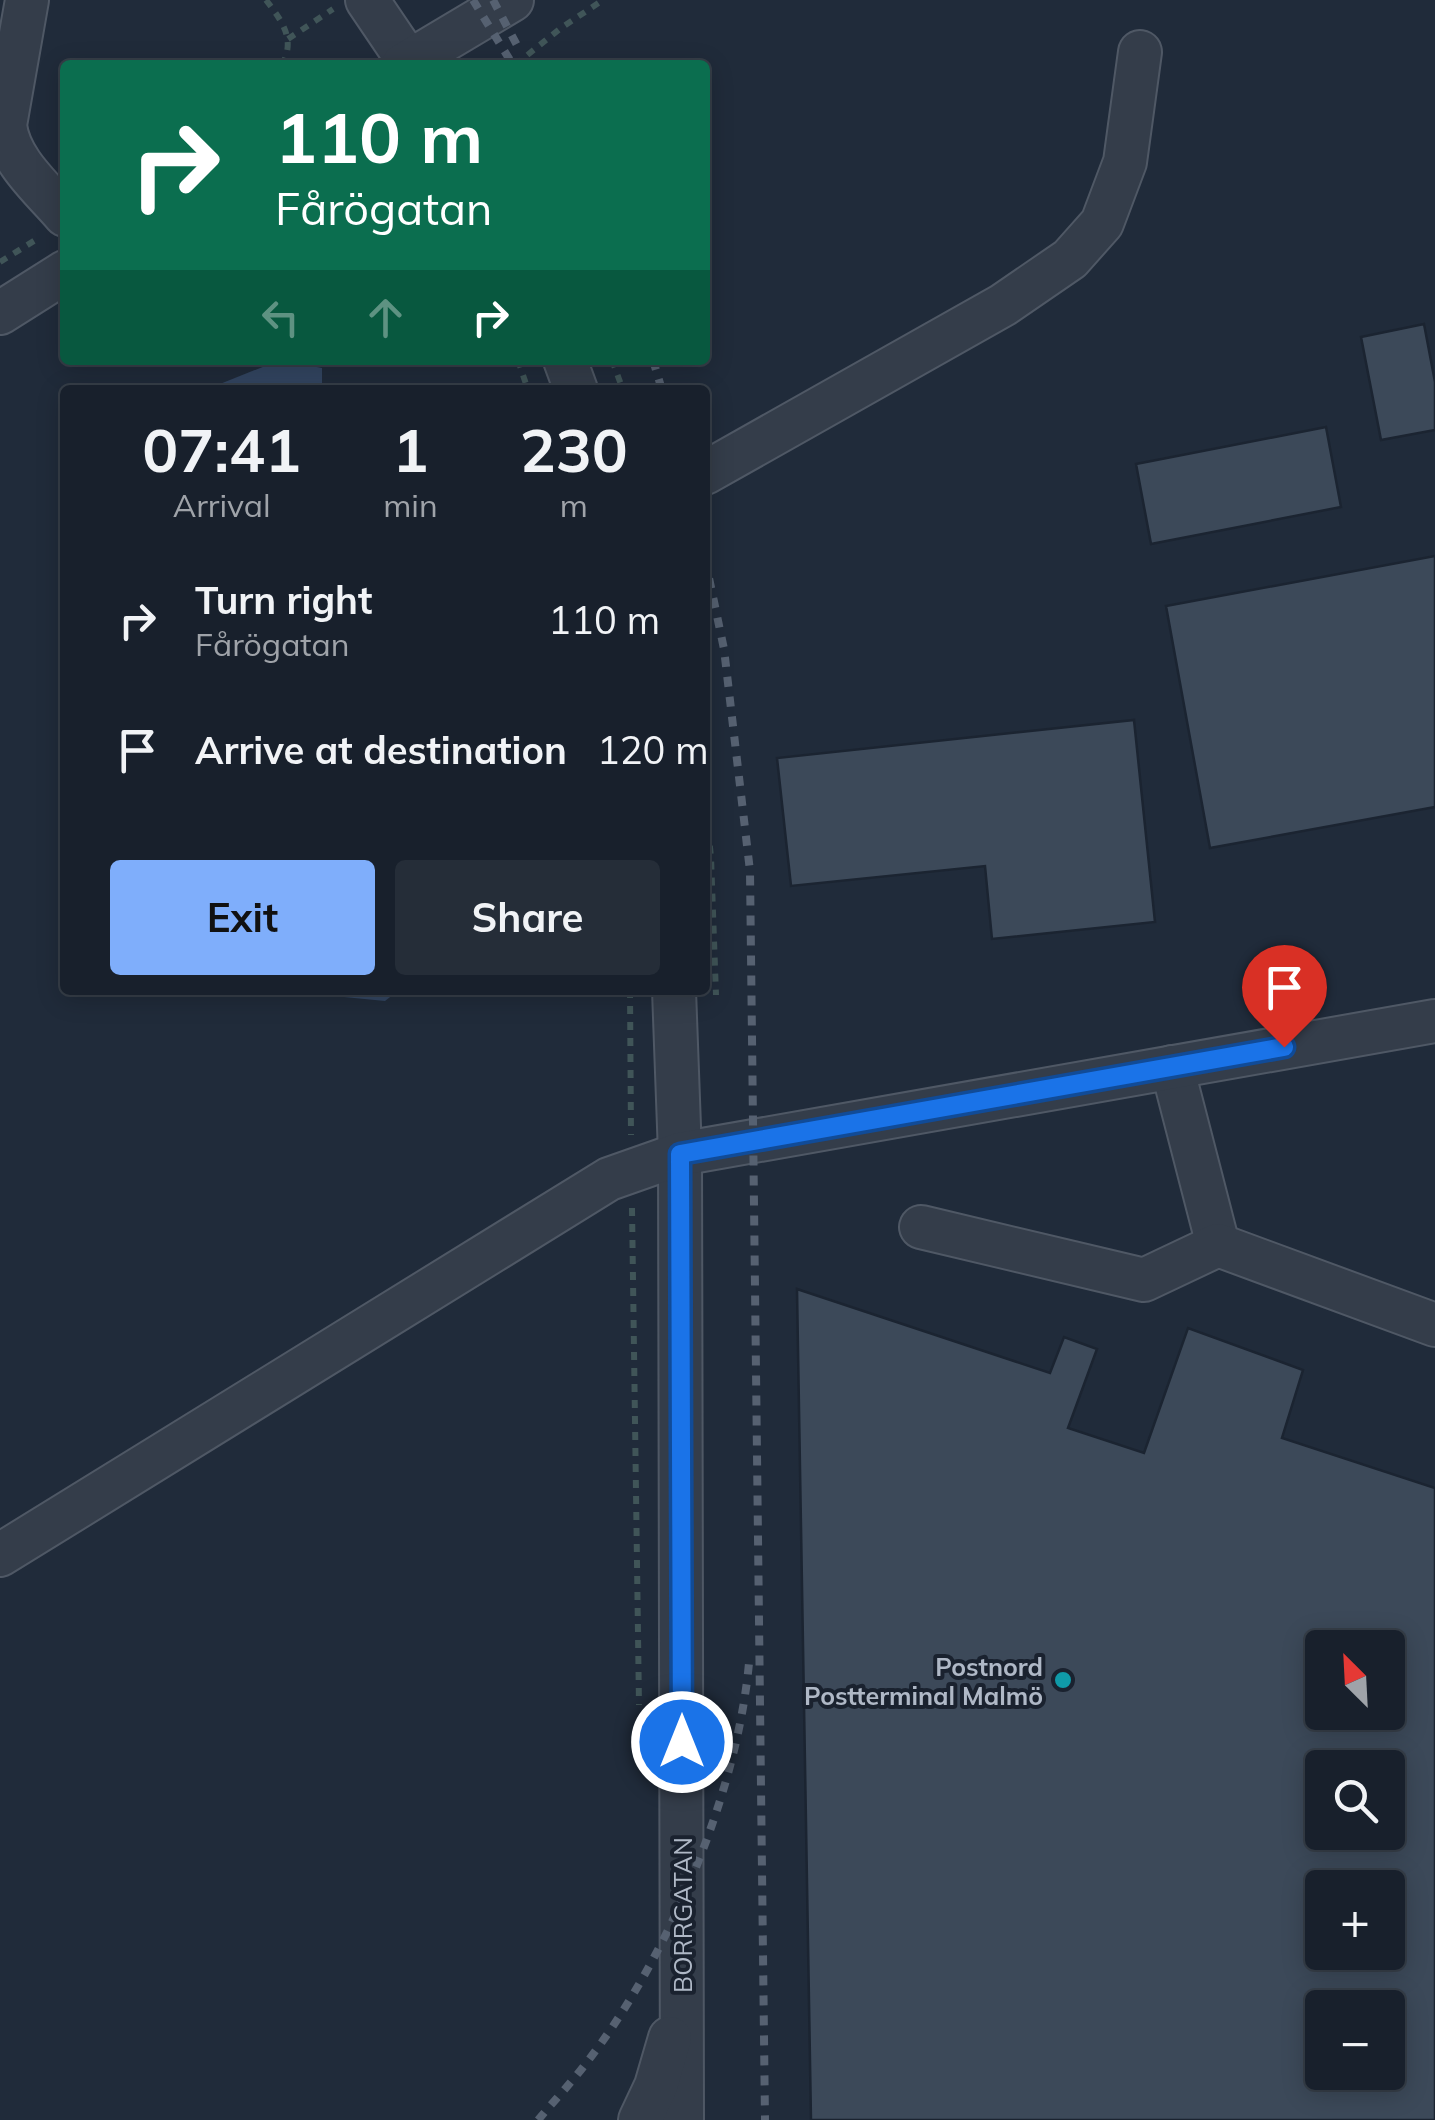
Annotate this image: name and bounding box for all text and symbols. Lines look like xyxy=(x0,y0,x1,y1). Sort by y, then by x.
text: 110 m xyxy=(275,93,483,181)
icon: right xyxy=(110,100,240,230)
text: Fårögatan xyxy=(275,180,492,236)
icon: left xyxy=(253,290,308,345)
icon: ahead xyxy=(358,290,413,345)
icon: right xyxy=(463,290,518,345)
text: 07:41 xyxy=(142,412,301,487)
text: 1 xyxy=(392,412,428,487)
text: 230 xyxy=(520,412,628,487)
text: Arrival xyxy=(173,485,271,525)
text: min xyxy=(383,485,438,525)
text: m xyxy=(560,485,588,525)
text: Turn right xyxy=(195,576,372,624)
icon: right xyxy=(110,593,165,648)
text: 110 m xyxy=(548,596,660,644)
text: Fårögatan xyxy=(195,624,350,664)
icon: arrive xyxy=(110,723,165,778)
text: Arrive at destination xyxy=(195,726,567,774)
text: 120 m xyxy=(597,726,709,774)
button: Exit xyxy=(110,860,375,975)
button: Share xyxy=(395,860,660,975)
pin xyxy=(1242,945,1327,1048)
icon: arrive xyxy=(1257,960,1312,1015)
north arrow xyxy=(1305,1630,1405,1730)
map controls xyxy=(1305,1630,1405,2090)
place label: Postnord Postterminal Malmö xyxy=(804,1651,1043,1711)
marker: Postnord Postterminal Malmö xyxy=(1052,1669,1074,1691)
position arrow xyxy=(630,1690,734,1794)
button: search xyxy=(1305,1750,1405,1850)
street label: BORRGATAN xyxy=(667,1837,698,1993)
button: + xyxy=(1305,1870,1405,1970)
button: − xyxy=(1305,1990,1405,2090)

